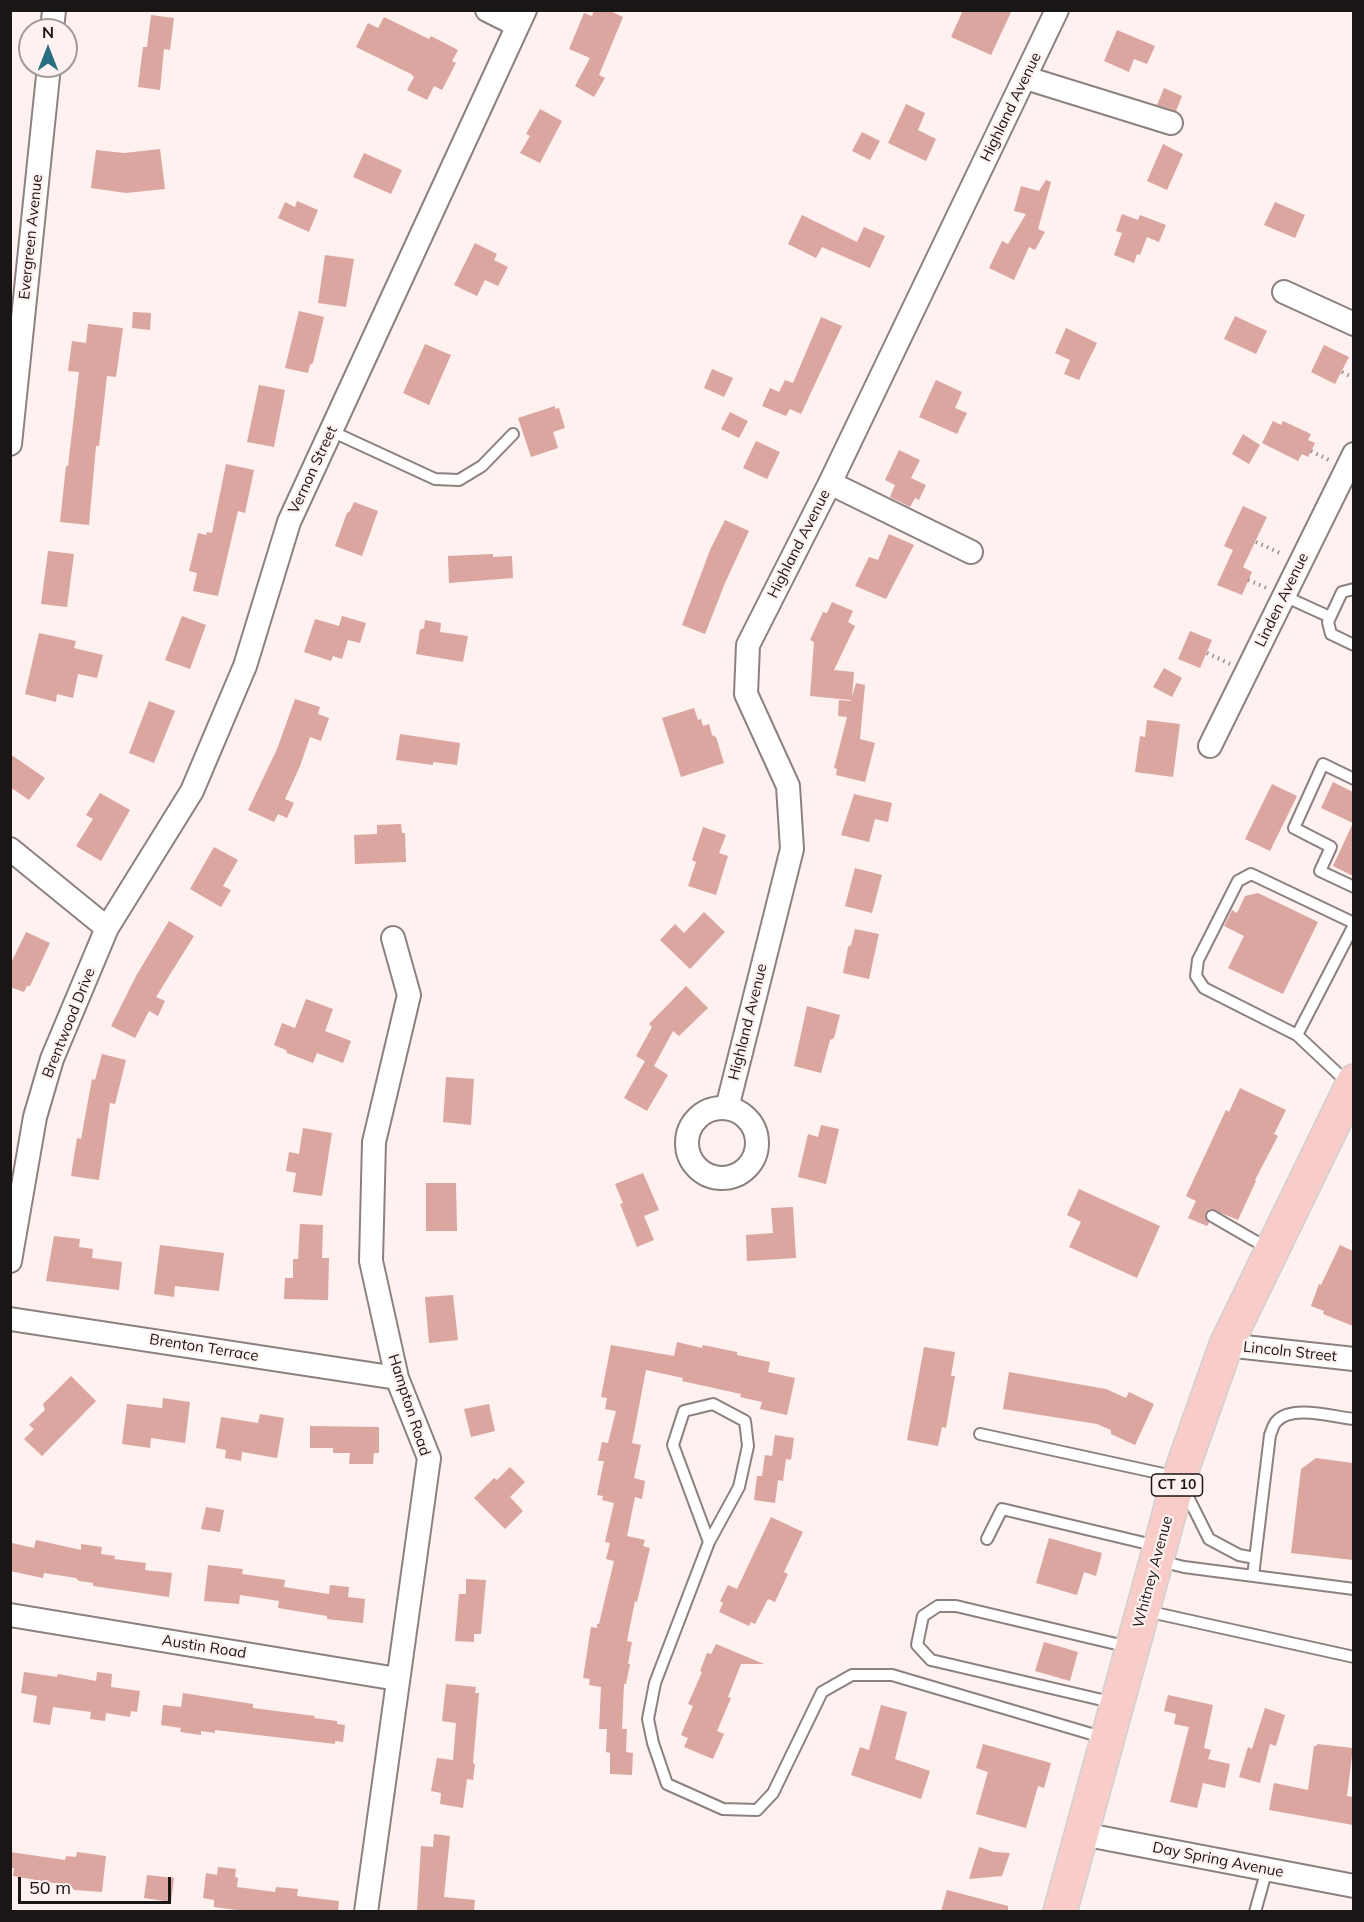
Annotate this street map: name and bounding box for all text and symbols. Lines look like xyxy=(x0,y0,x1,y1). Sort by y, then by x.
north arrow xyxy=(18,18,78,78)
text: N xyxy=(42,22,54,42)
street label: Highland Avenue xyxy=(977,49,1045,165)
street label: Evergreen Avenue xyxy=(15,174,47,300)
street label: Vernon Street xyxy=(285,423,341,517)
street label: Highland Avenue xyxy=(764,487,834,601)
street label: Linden Avenue xyxy=(1251,550,1313,650)
street label: Highland Avenue xyxy=(725,962,771,1082)
street label: Brentwood Drive xyxy=(39,965,99,1081)
street label: Brenton Terrace xyxy=(148,1330,260,1366)
street label: Lincoln Street xyxy=(1242,1338,1338,1366)
street label: Hampton Road xyxy=(384,1352,434,1458)
road number: CT 10 xyxy=(1152,1474,1202,1496)
street label: Whitney Avenue xyxy=(1129,1514,1177,1630)
street label: Austin Road xyxy=(160,1631,248,1663)
street label: Day Spring Avenue xyxy=(1151,1838,1285,1882)
scale bar xyxy=(21,1865,174,1903)
text: 50 m xyxy=(29,1876,71,1899)

